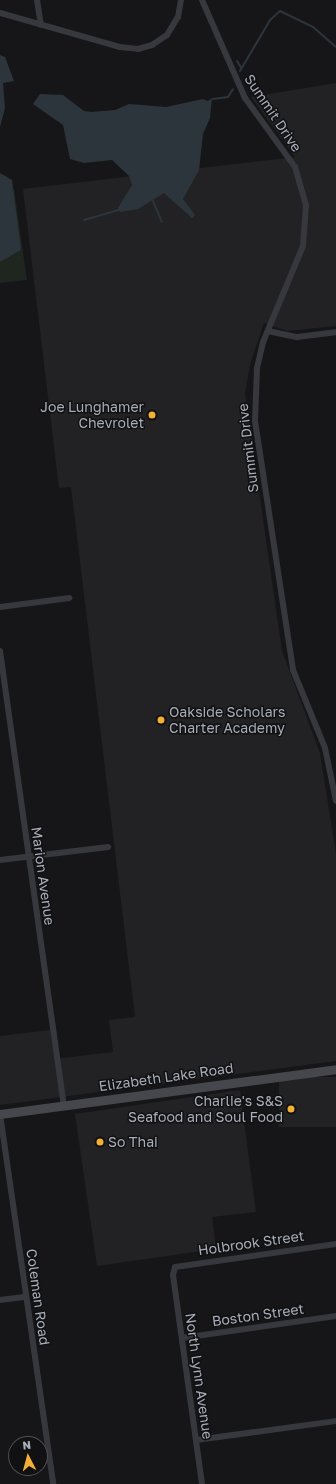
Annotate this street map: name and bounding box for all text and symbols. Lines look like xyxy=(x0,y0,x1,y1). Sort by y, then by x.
street label: Summit Drive xyxy=(241,71,305,155)
place label: Joe Lunghamer Chevrolet xyxy=(40,399,144,432)
street label: Summit Drive xyxy=(234,402,262,494)
marker: Joe Lunghamer Chevrolet xyxy=(147,410,157,420)
place label: Oakside Scholars Charter Academy xyxy=(169,704,285,736)
marker: Oakside Scholars Charter Academy xyxy=(156,715,166,725)
street label: Marion Avenue xyxy=(28,826,58,926)
street label: Elizabeth Lake Road xyxy=(98,1059,234,1095)
place label: Charlie's S&S Seafood and Soul Food xyxy=(128,1093,283,1126)
marker: Charlie's S&S Seafood and Soul Food xyxy=(286,1104,296,1114)
place label: So Thai xyxy=(108,1134,158,1150)
marker: So Thai xyxy=(95,1137,105,1147)
street label: Holbrook Street xyxy=(197,1227,305,1259)
street label: Coleman Road xyxy=(23,1248,53,1346)
street label: Boston Street xyxy=(211,1300,305,1330)
street label: North Lynn Avenue xyxy=(182,1312,216,1440)
north arrow xyxy=(8,1436,48,1476)
text: N xyxy=(22,1438,32,1451)

